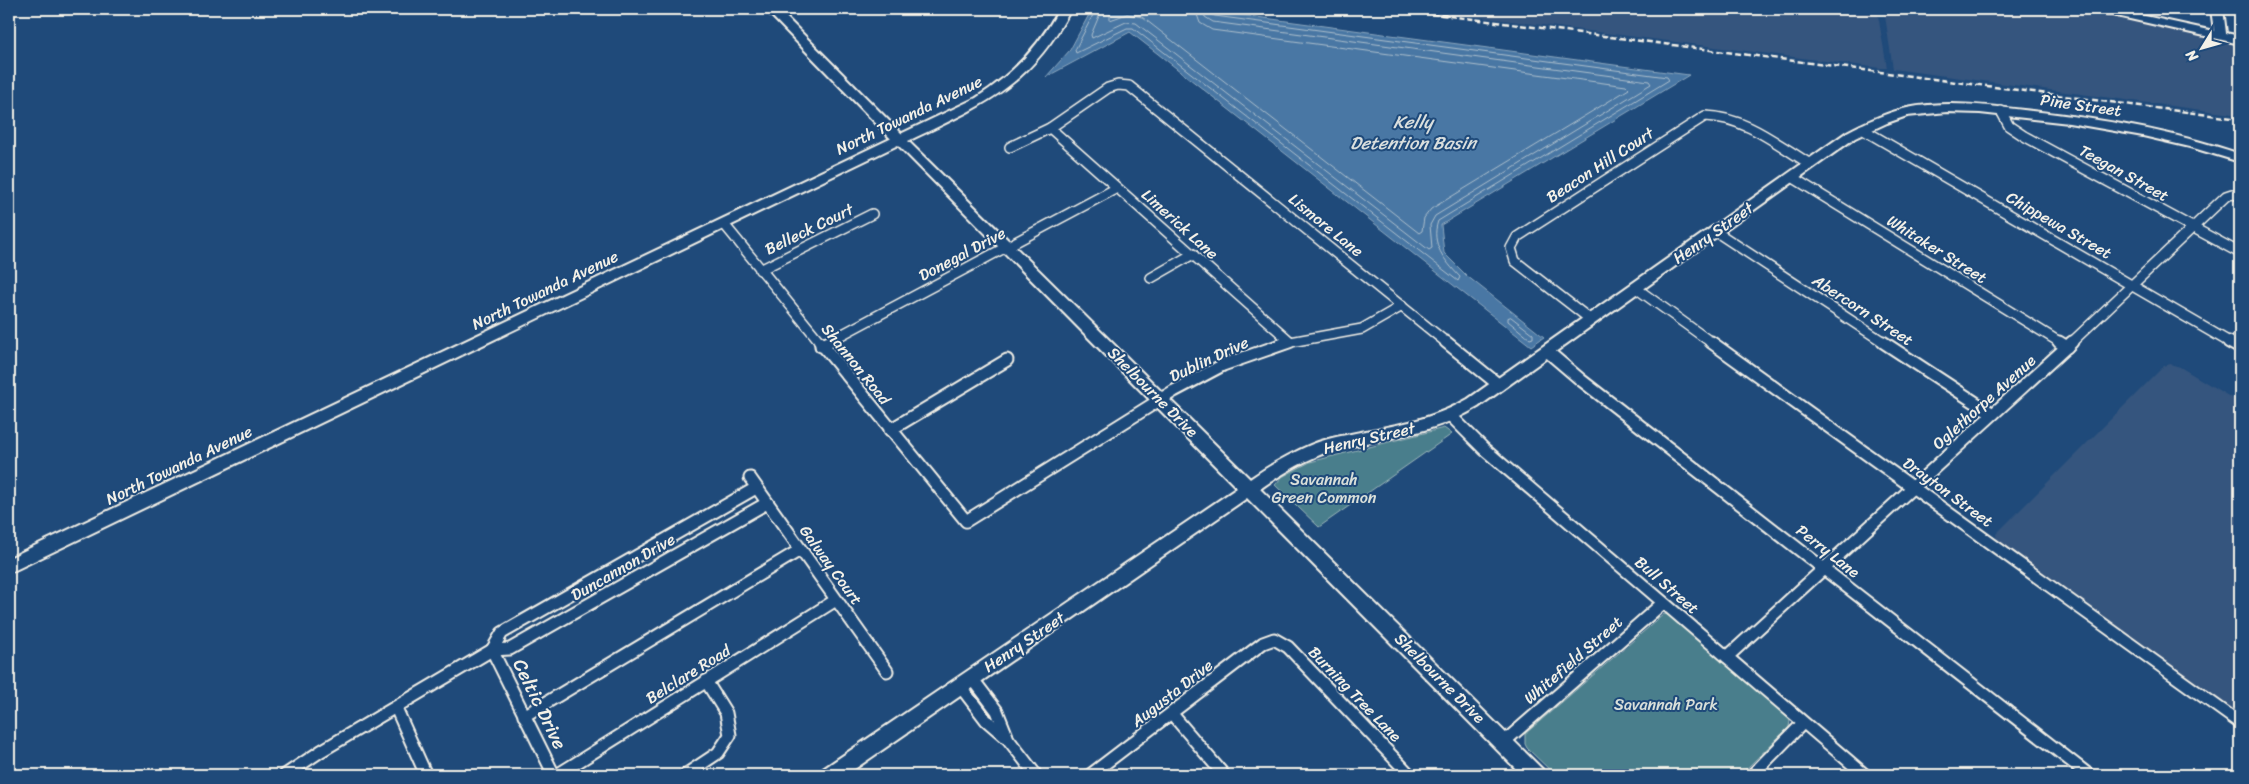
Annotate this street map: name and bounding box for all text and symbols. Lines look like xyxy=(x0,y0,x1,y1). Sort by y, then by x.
north arrow xyxy=(2176,22,2226,72)
text: N xyxy=(2179,44,2206,68)
street label: North Towanda Avenue xyxy=(831,67,987,163)
street label: Pine Street xyxy=(2039,85,2123,125)
water label: Kelly Detention Basin xyxy=(1350,106,1478,159)
street label: Beacon Hill Court xyxy=(1540,119,1660,211)
street label: Teegan Street xyxy=(2074,136,2174,210)
street label: Limerick Lane xyxy=(1135,181,1225,267)
street label: Chippewa Street xyxy=(2001,183,2117,267)
street label: Lismore Lane xyxy=(1282,185,1370,265)
street label: Henry Street xyxy=(1666,194,1760,272)
street label: Belleck Court xyxy=(760,195,859,263)
street label: Whitaker Street xyxy=(1881,206,1993,292)
street label: Donegal Drive xyxy=(913,219,1011,289)
street label: North Towanda Avenue xyxy=(467,242,623,338)
street label: Abercorn Street xyxy=(1806,266,1920,354)
street label: Shannon Road xyxy=(814,316,899,413)
street label: Dublin Drive xyxy=(1164,328,1254,390)
street label: Shelbourne Drive xyxy=(1100,339,1206,445)
street label: Oglethorpe Avenue xyxy=(1925,347,2043,457)
street label: Henry Street xyxy=(1320,413,1418,463)
street label: North Towanda Avenue xyxy=(101,417,257,513)
street label: Drayton Street xyxy=(1896,449,2000,535)
park label: Savannah Green Common xyxy=(1272,465,1377,512)
street label: Perry Lane xyxy=(1789,516,1867,586)
street label: Galway Court xyxy=(792,518,870,612)
street label: Duncannon Drive xyxy=(565,525,681,609)
street label: Bull Street xyxy=(1628,548,1706,622)
street label: Henry Street xyxy=(977,604,1071,680)
street label: Whitefield Street xyxy=(1517,608,1629,712)
street label: Shelbourne Drive xyxy=(1387,625,1493,731)
street label: Belclare Road xyxy=(640,635,738,712)
street label: Burning Tree Lane xyxy=(1301,639,1409,749)
street label: Augusta Drive xyxy=(1124,651,1220,735)
street label: Celtic Drive xyxy=(504,653,576,755)
park label: Savannah Park xyxy=(1614,690,1718,719)

